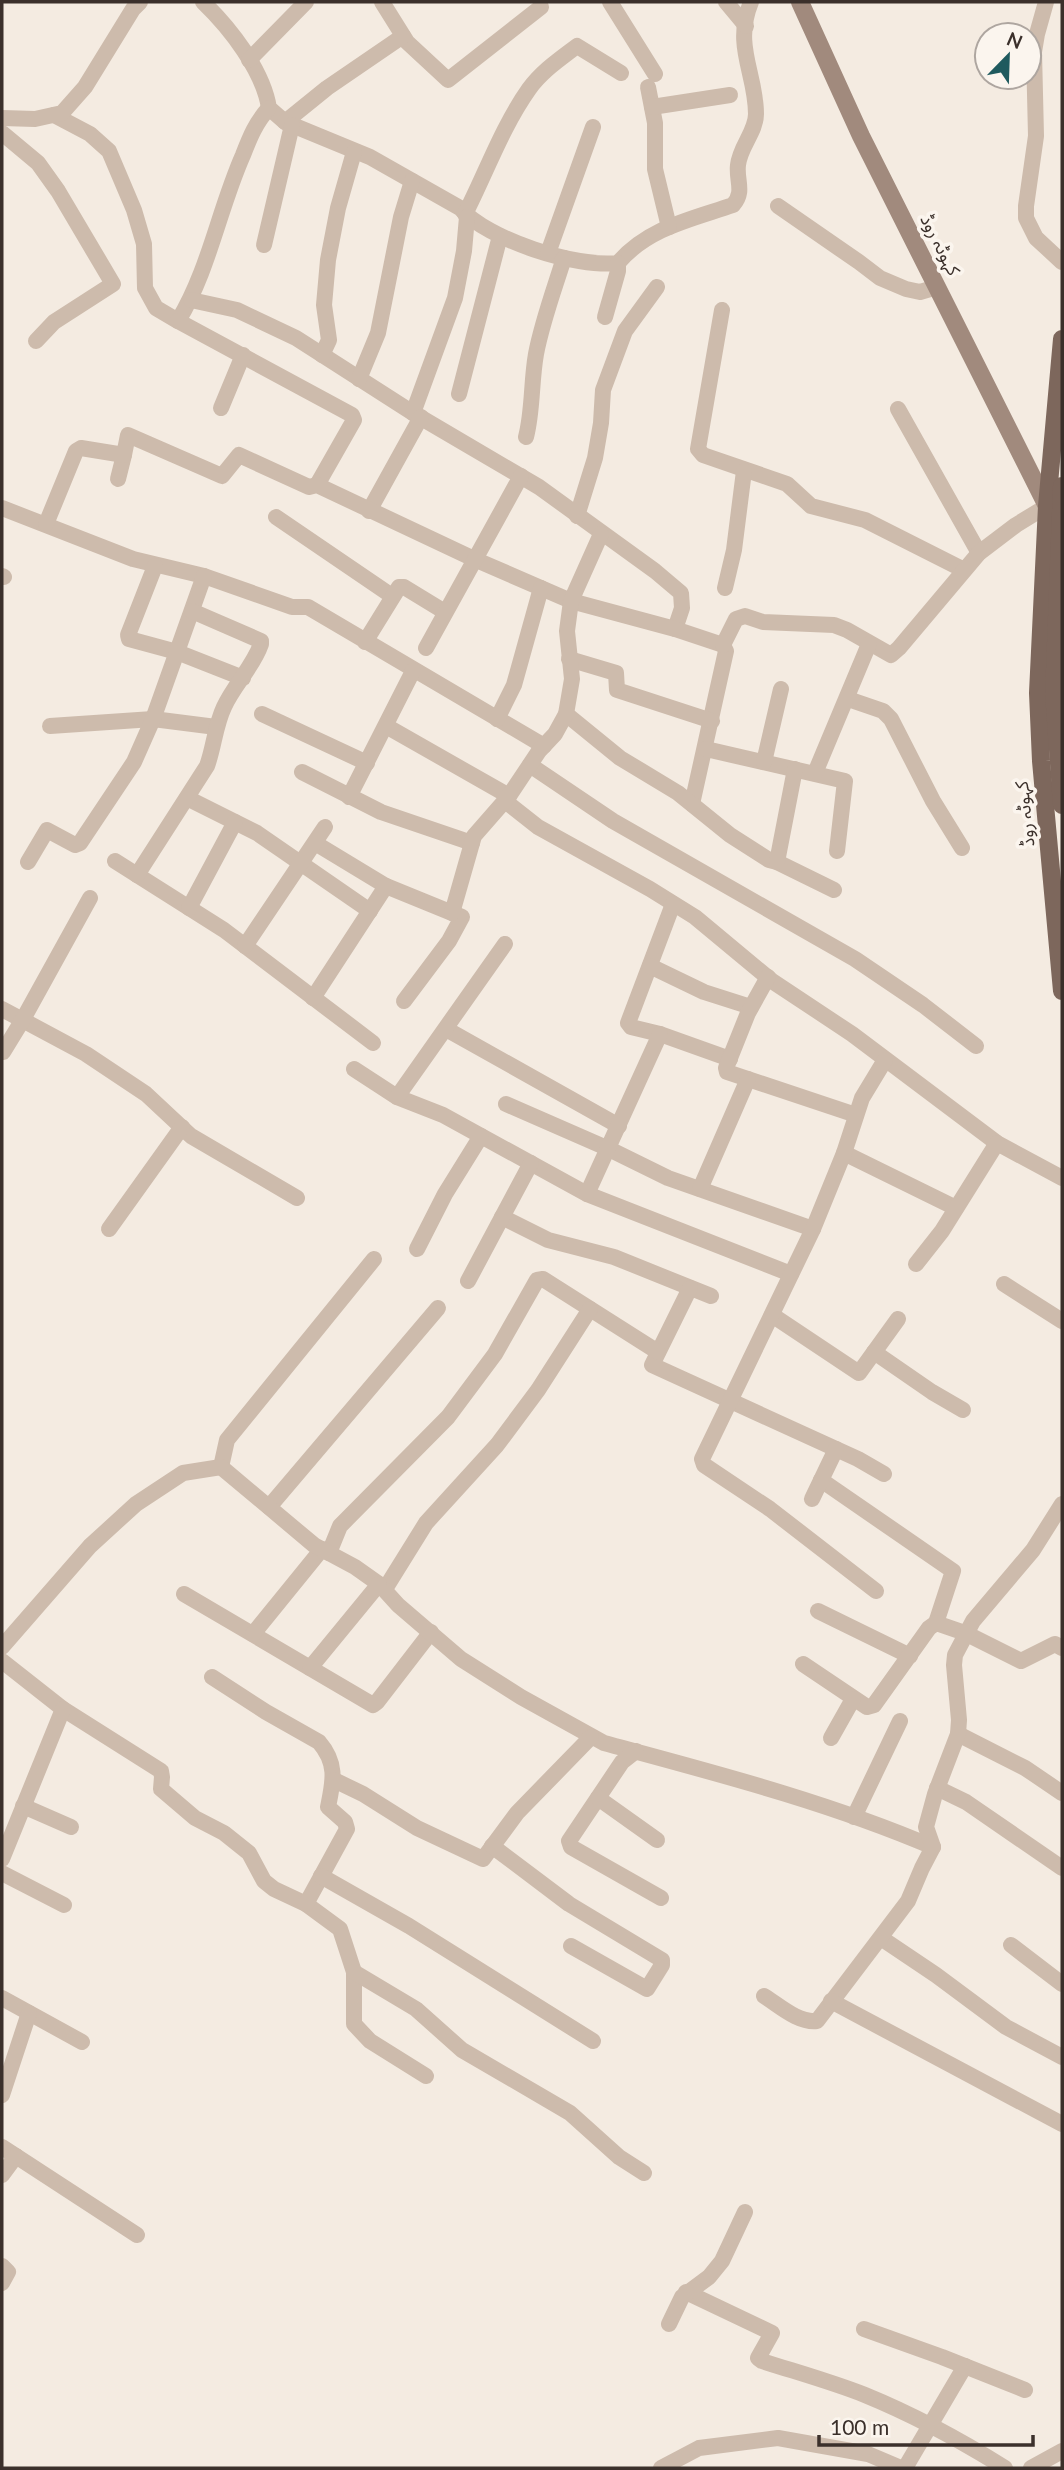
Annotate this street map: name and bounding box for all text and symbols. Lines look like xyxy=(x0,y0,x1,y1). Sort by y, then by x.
north arrow xyxy=(973,21,1043,91)
text: N xyxy=(1004,26,1026,53)
street label: کہوٹہ روڈ xyxy=(915,210,966,280)
street label: کہوٹہ روڈ xyxy=(1010,780,1039,848)
scale bar xyxy=(819,2404,1032,2448)
text: 100 m xyxy=(830,2414,889,2439)

